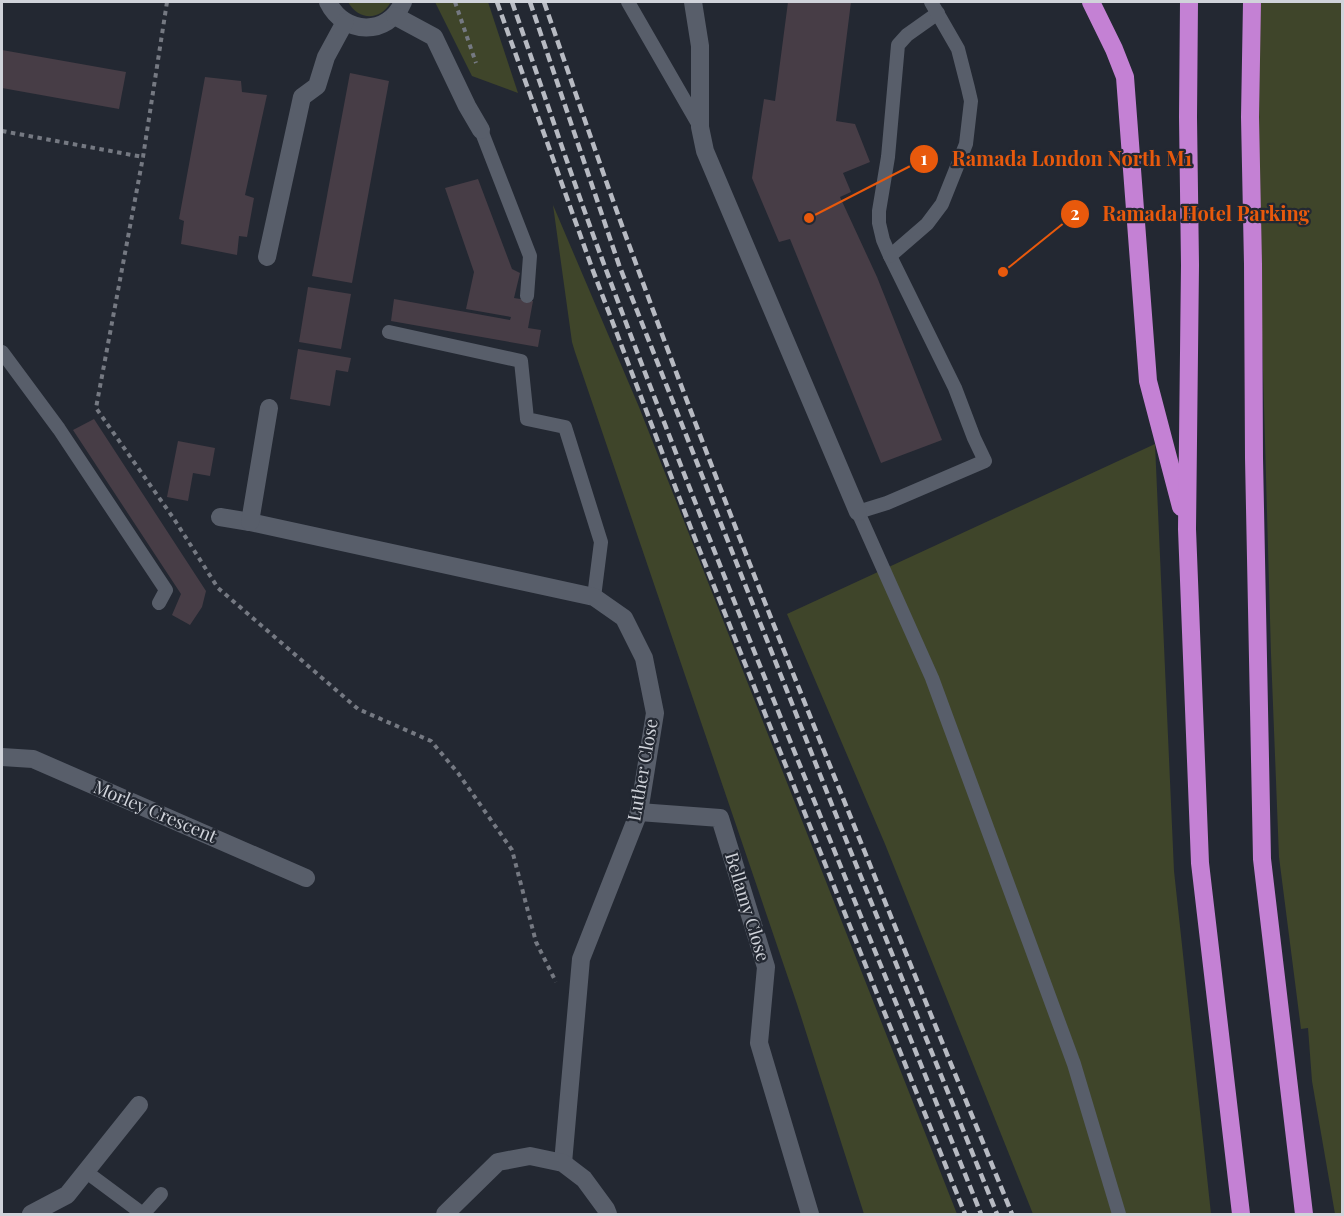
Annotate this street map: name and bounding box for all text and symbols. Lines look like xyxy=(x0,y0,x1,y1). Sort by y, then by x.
callout: Ramada London North M1 xyxy=(909,140,1204,178)
text: Ramada London North M1 xyxy=(952,144,1192,171)
text: 1 xyxy=(921,146,928,170)
callout: Ramada Hotel Parking xyxy=(1060,195,1322,233)
text: Ramada Hotel Parking xyxy=(1102,199,1310,226)
text: 2 xyxy=(1070,201,1080,225)
street label: Luther Close xyxy=(621,717,663,823)
street label: Morley Crescent xyxy=(90,774,221,848)
street label: Bellamy Close xyxy=(720,849,776,964)

